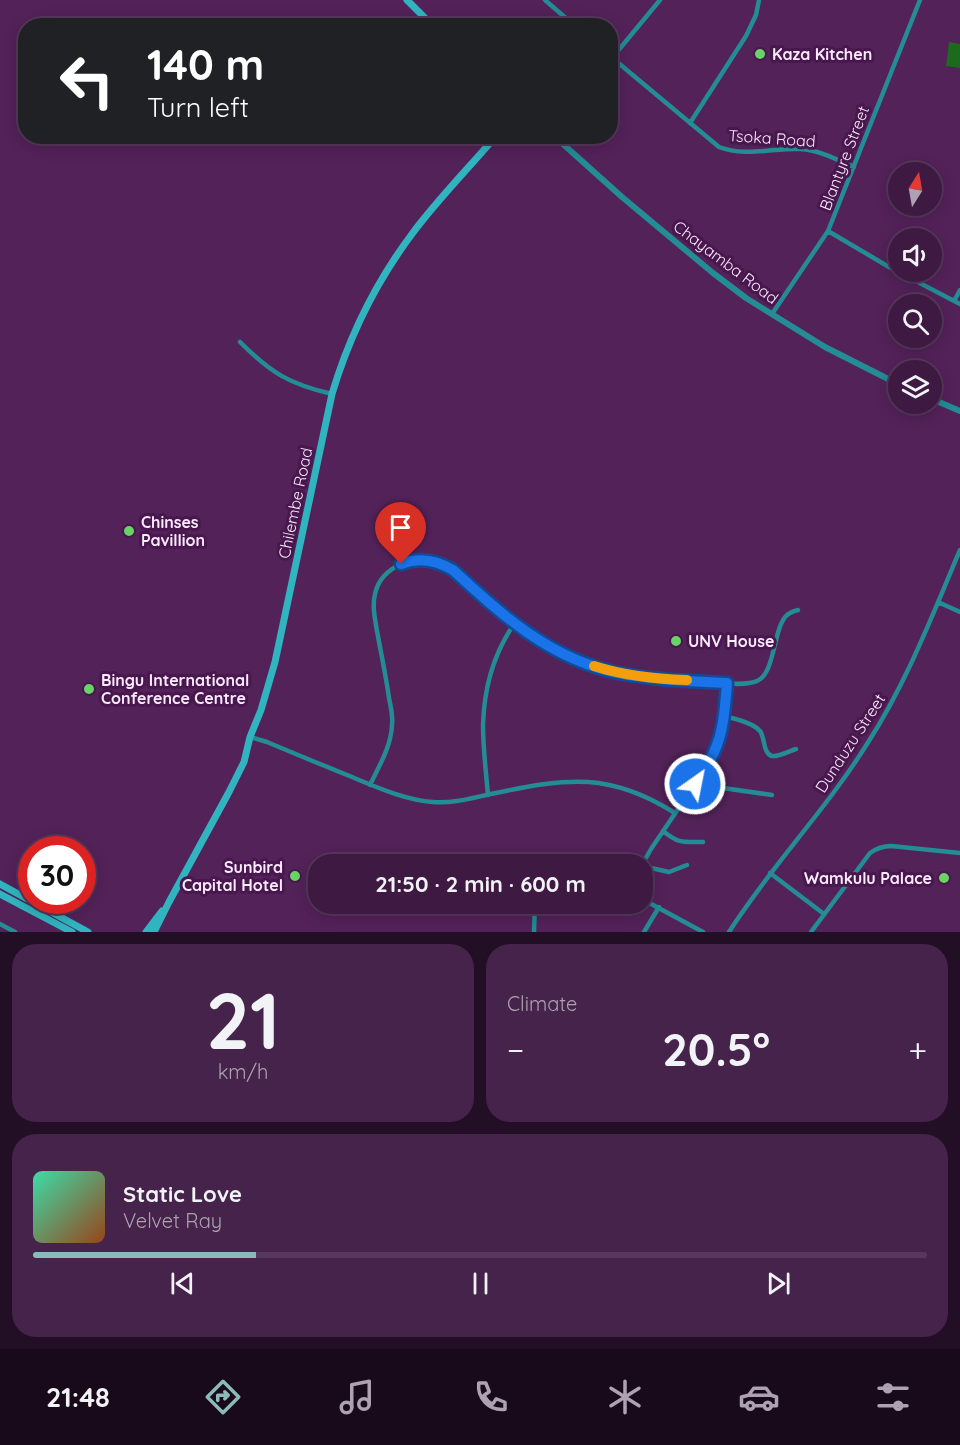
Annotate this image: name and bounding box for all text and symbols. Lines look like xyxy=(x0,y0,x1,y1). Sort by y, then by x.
text: 140 m xyxy=(147,38,264,91)
icon: left xyxy=(48,42,126,120)
place label: Kaza Kitchen xyxy=(772,44,872,64)
marker: Kaza Kitchen xyxy=(753,47,767,61)
text: Turn left xyxy=(147,90,249,124)
street label: Blantyre Street xyxy=(815,103,873,213)
street label: Tsoka Road xyxy=(728,125,816,151)
north arrow xyxy=(888,162,942,216)
map controls xyxy=(888,162,942,414)
street label: Chayamba Road xyxy=(670,216,782,308)
button: sound xyxy=(888,228,942,282)
button: search xyxy=(888,294,942,348)
button: layers xyxy=(888,360,942,414)
street label: Chilembe Road xyxy=(273,446,317,560)
pin xyxy=(375,502,426,564)
icon: arrive xyxy=(384,511,417,544)
place label: Chinses Pavillion xyxy=(141,512,205,550)
marker: Chinses Pavillion xyxy=(122,524,136,538)
place label: UNV House xyxy=(688,631,774,651)
marker: UNV House xyxy=(669,634,683,648)
place label: Bingu International Conference Centre xyxy=(101,670,249,708)
marker: Bingu International Conference Centre xyxy=(82,682,96,696)
street label: Dunduzu Street xyxy=(811,690,889,796)
position arrow xyxy=(663,752,727,816)
speed limit sign: 30 xyxy=(18,836,96,914)
place label: Sunbird Capital Hotel xyxy=(182,857,283,895)
place label: Wamkulu Palace xyxy=(804,868,932,888)
marker: Sunbird Capital Hotel xyxy=(288,869,302,883)
text: 21:50 · 2 min · 600 m xyxy=(375,870,586,898)
marker: Wamkulu Palace xyxy=(937,871,951,885)
text: 21 xyxy=(206,971,280,1069)
text: Climate xyxy=(507,991,577,1016)
text: 20.5° xyxy=(662,1021,770,1077)
text: − xyxy=(507,1029,524,1070)
text: + xyxy=(908,1029,927,1070)
text: km/h xyxy=(218,1059,268,1084)
text: Static Love xyxy=(123,1180,242,1208)
text: Velvet Ray xyxy=(123,1208,222,1233)
icon: previous xyxy=(166,1267,199,1300)
icon: pause xyxy=(464,1267,497,1300)
icon: next xyxy=(762,1267,795,1300)
icon: directions xyxy=(202,1376,244,1418)
icon: music xyxy=(336,1376,378,1418)
icon: phone xyxy=(470,1376,512,1418)
icon: climate xyxy=(604,1376,646,1418)
icon: car xyxy=(738,1376,780,1418)
icon: filters xyxy=(872,1376,914,1418)
text: 21:48 xyxy=(46,1380,110,1414)

